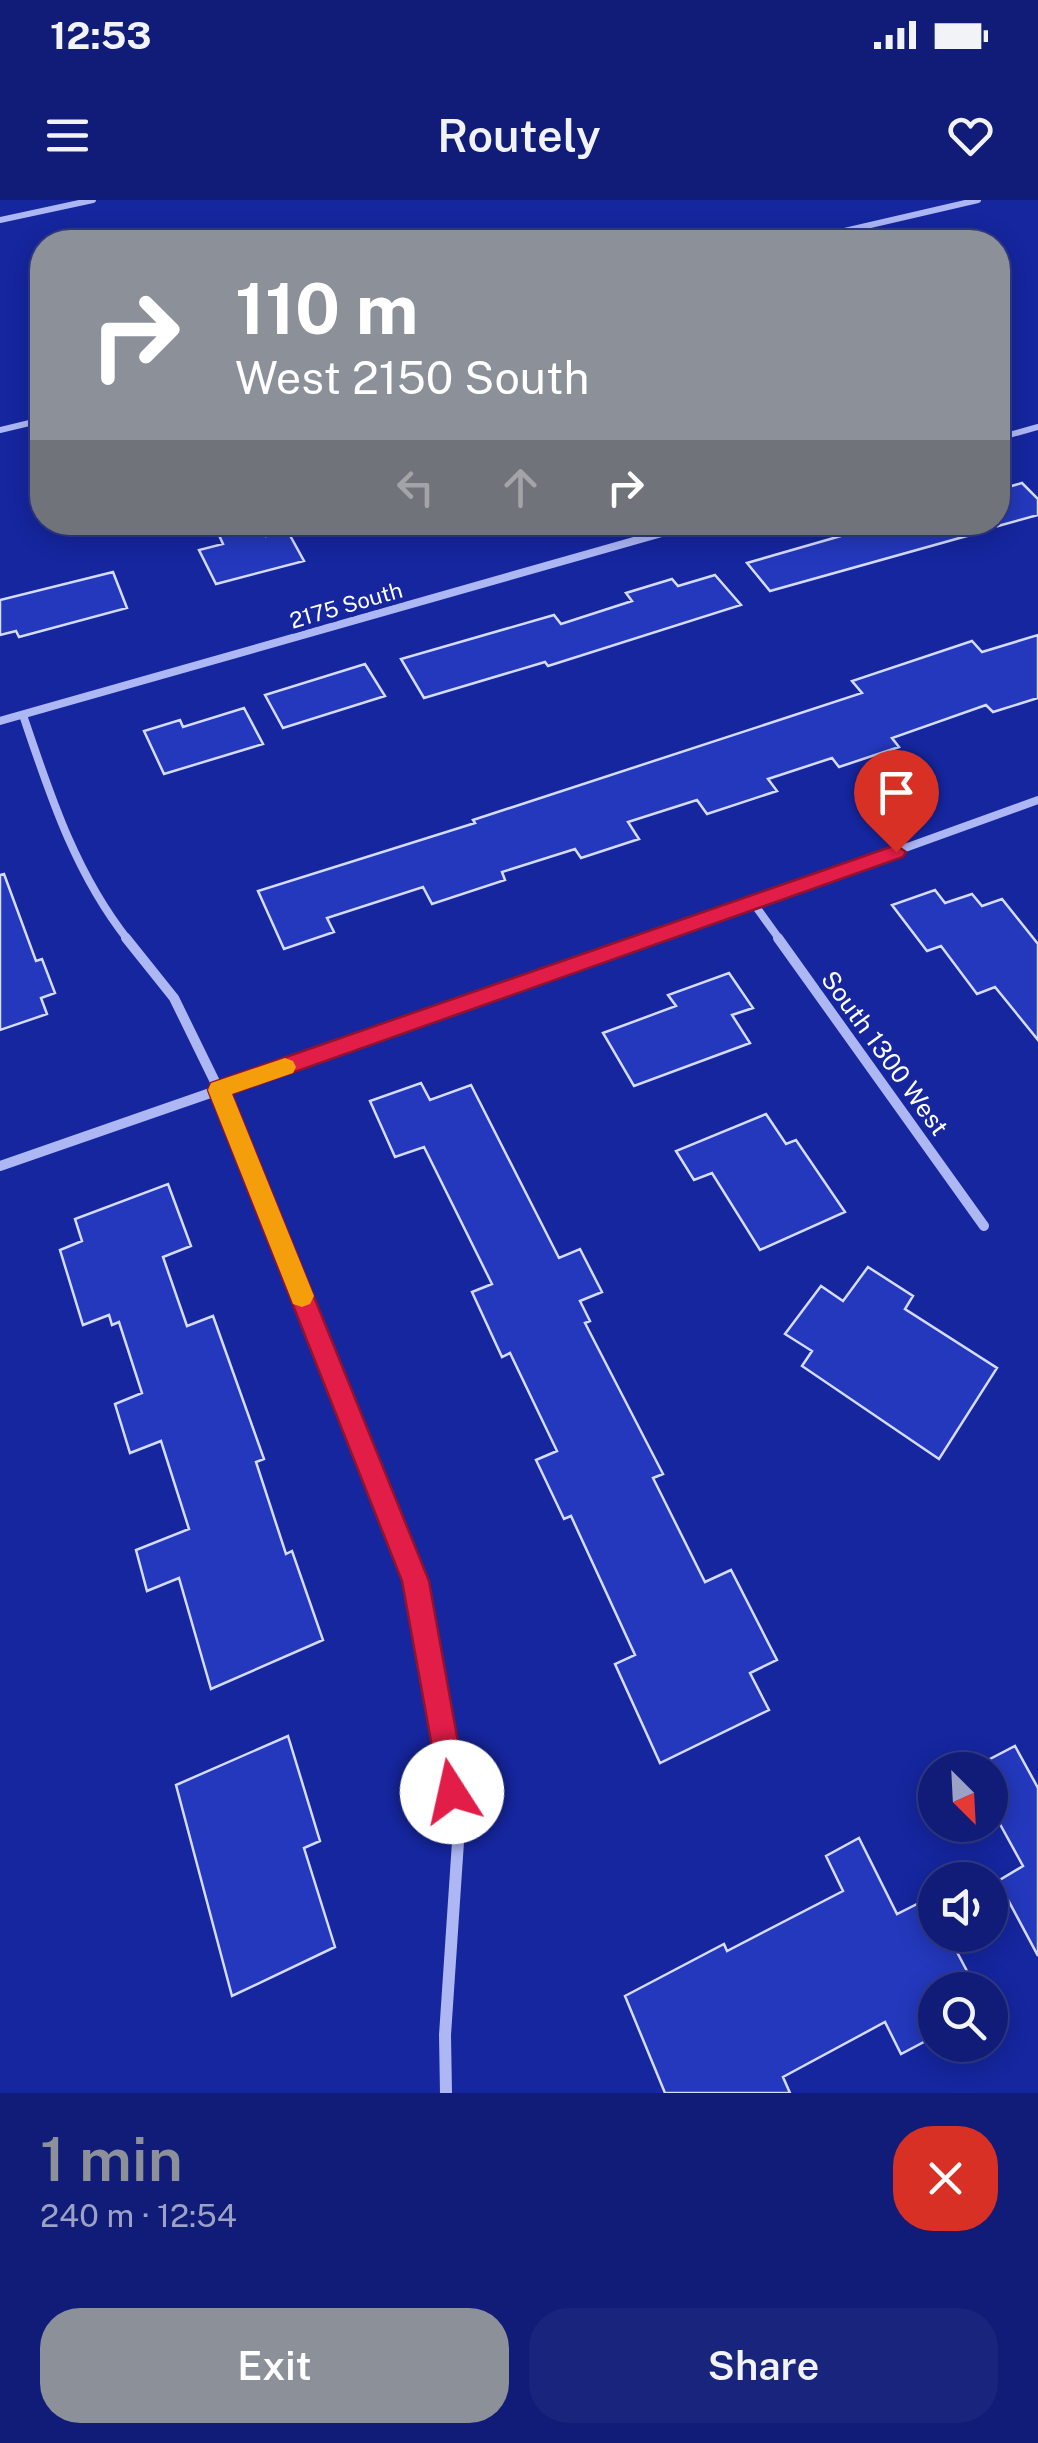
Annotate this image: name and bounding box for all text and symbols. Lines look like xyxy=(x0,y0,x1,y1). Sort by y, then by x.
text: 12:53 xyxy=(50,13,152,58)
icon: menu xyxy=(40,108,95,163)
icon: heart xyxy=(943,108,998,163)
text: Routely xyxy=(437,109,601,162)
text: 110 m xyxy=(235,267,419,350)
icon: right xyxy=(70,270,200,400)
text: West 2150 South xyxy=(235,351,589,404)
icon: left xyxy=(388,460,443,515)
icon: ahead xyxy=(493,460,548,515)
icon: right xyxy=(598,460,653,515)
street label: 2175 South xyxy=(287,577,405,633)
pin xyxy=(854,750,939,853)
icon: arrive xyxy=(869,765,924,820)
street label: South 1300 West xyxy=(815,965,955,1141)
position arrow xyxy=(400,1740,504,1844)
north arrow xyxy=(918,1752,1008,1842)
map controls xyxy=(918,1752,1008,2062)
button: sound xyxy=(918,1862,1008,1952)
button: search xyxy=(918,1972,1008,2062)
text: 1 min xyxy=(40,2124,183,2195)
button: close xyxy=(893,2126,998,2231)
text: 240 m · 12:54 xyxy=(40,2197,237,2234)
button: Exit xyxy=(40,2308,509,2423)
button: Share xyxy=(529,2308,998,2423)

